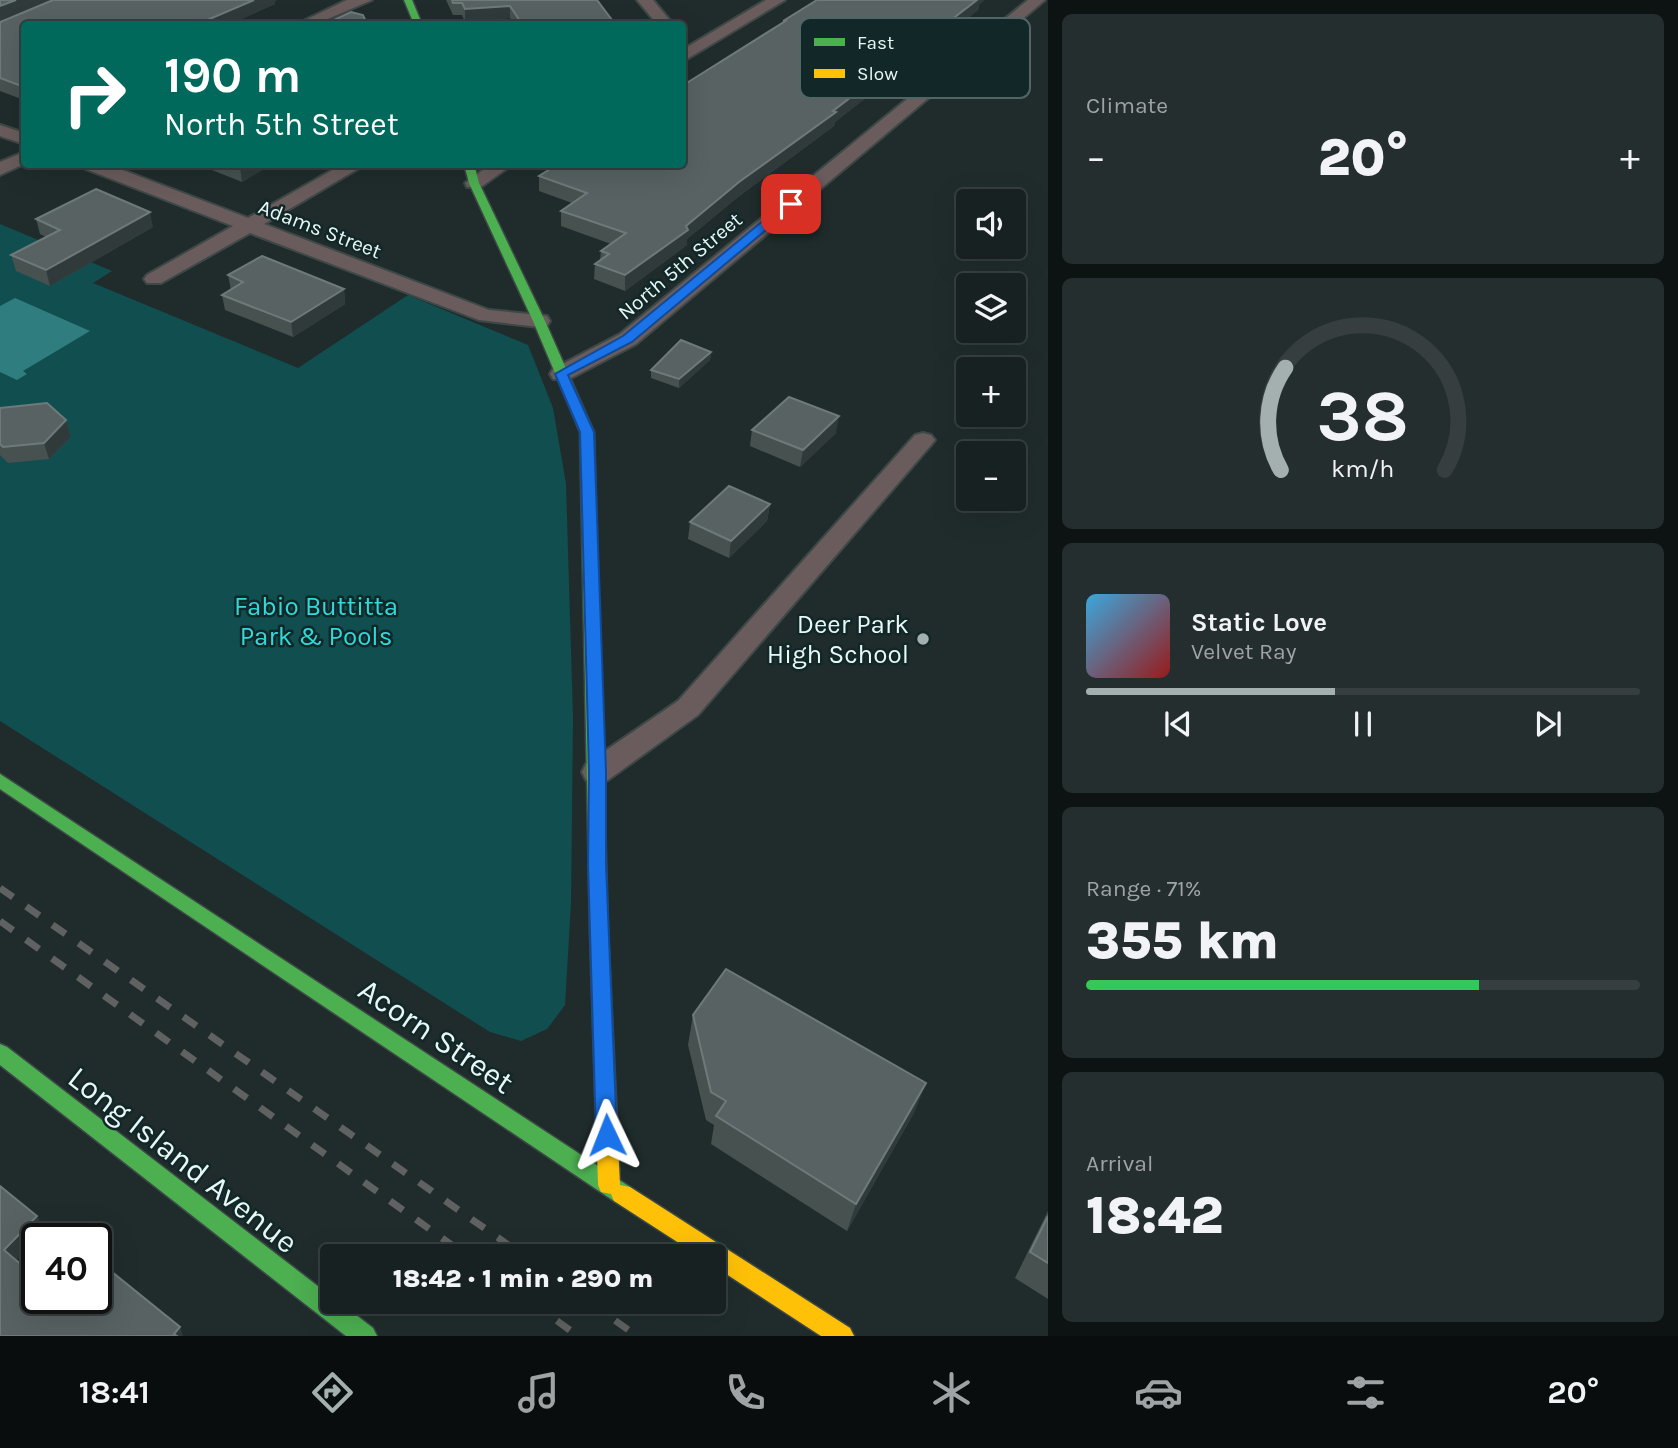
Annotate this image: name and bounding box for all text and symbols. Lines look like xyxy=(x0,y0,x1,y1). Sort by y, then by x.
legend xyxy=(800,18,1030,98)
text: Fast xyxy=(857,32,894,54)
text: 190 m xyxy=(164,47,301,104)
icon: right xyxy=(49,49,140,140)
text: Slow xyxy=(857,63,898,85)
text: Climate xyxy=(1086,92,1168,119)
text: North 5th Street xyxy=(164,106,399,143)
text: 20° xyxy=(1318,127,1408,188)
text: − xyxy=(1086,135,1106,180)
text: + xyxy=(1620,135,1640,180)
pin xyxy=(761,174,821,234)
icon: arrive xyxy=(772,185,810,223)
map controls xyxy=(956,189,1026,511)
button: sound xyxy=(956,189,1026,259)
street label: Adams Street xyxy=(255,195,385,263)
street label: North 5th Street xyxy=(613,207,747,325)
button: layers xyxy=(956,273,1026,343)
button: + xyxy=(956,357,1026,427)
text: 38 xyxy=(1317,373,1409,458)
button: − xyxy=(956,441,1026,511)
text: km/h xyxy=(1331,453,1395,482)
park label: Fabio Buttitta Park & Pools xyxy=(234,591,398,652)
text: Static Love xyxy=(1191,607,1327,638)
place label: Deer Park High School xyxy=(767,609,909,670)
marker: Deer Park High School xyxy=(915,631,931,647)
text: Velvet Ray xyxy=(1191,638,1296,665)
icon: previous xyxy=(1159,705,1197,743)
icon: pause xyxy=(1344,705,1382,743)
icon: next xyxy=(1529,705,1567,743)
text: Range · 71% xyxy=(1086,875,1202,902)
text: 355 km xyxy=(1086,910,1279,971)
street label: Acorn Street xyxy=(352,971,520,1101)
street label: Long Island Avenue xyxy=(61,1059,305,1261)
position arrow xyxy=(570,1098,644,1172)
text: Arrival xyxy=(1086,1150,1153,1177)
text: 18:42 xyxy=(1086,1185,1223,1246)
speed limit sign: 40 xyxy=(21,1223,112,1314)
text: 18:42 · 1 min · 290 m xyxy=(393,1263,653,1294)
icon: directions xyxy=(308,1368,357,1417)
icon: music xyxy=(514,1368,563,1417)
icon: phone xyxy=(721,1368,770,1417)
icon: climate xyxy=(927,1368,976,1417)
icon: car xyxy=(1134,1368,1183,1417)
icon: filters xyxy=(1341,1368,1390,1417)
text: 18:41 xyxy=(79,1374,150,1411)
text: 20° xyxy=(1547,1374,1599,1411)

